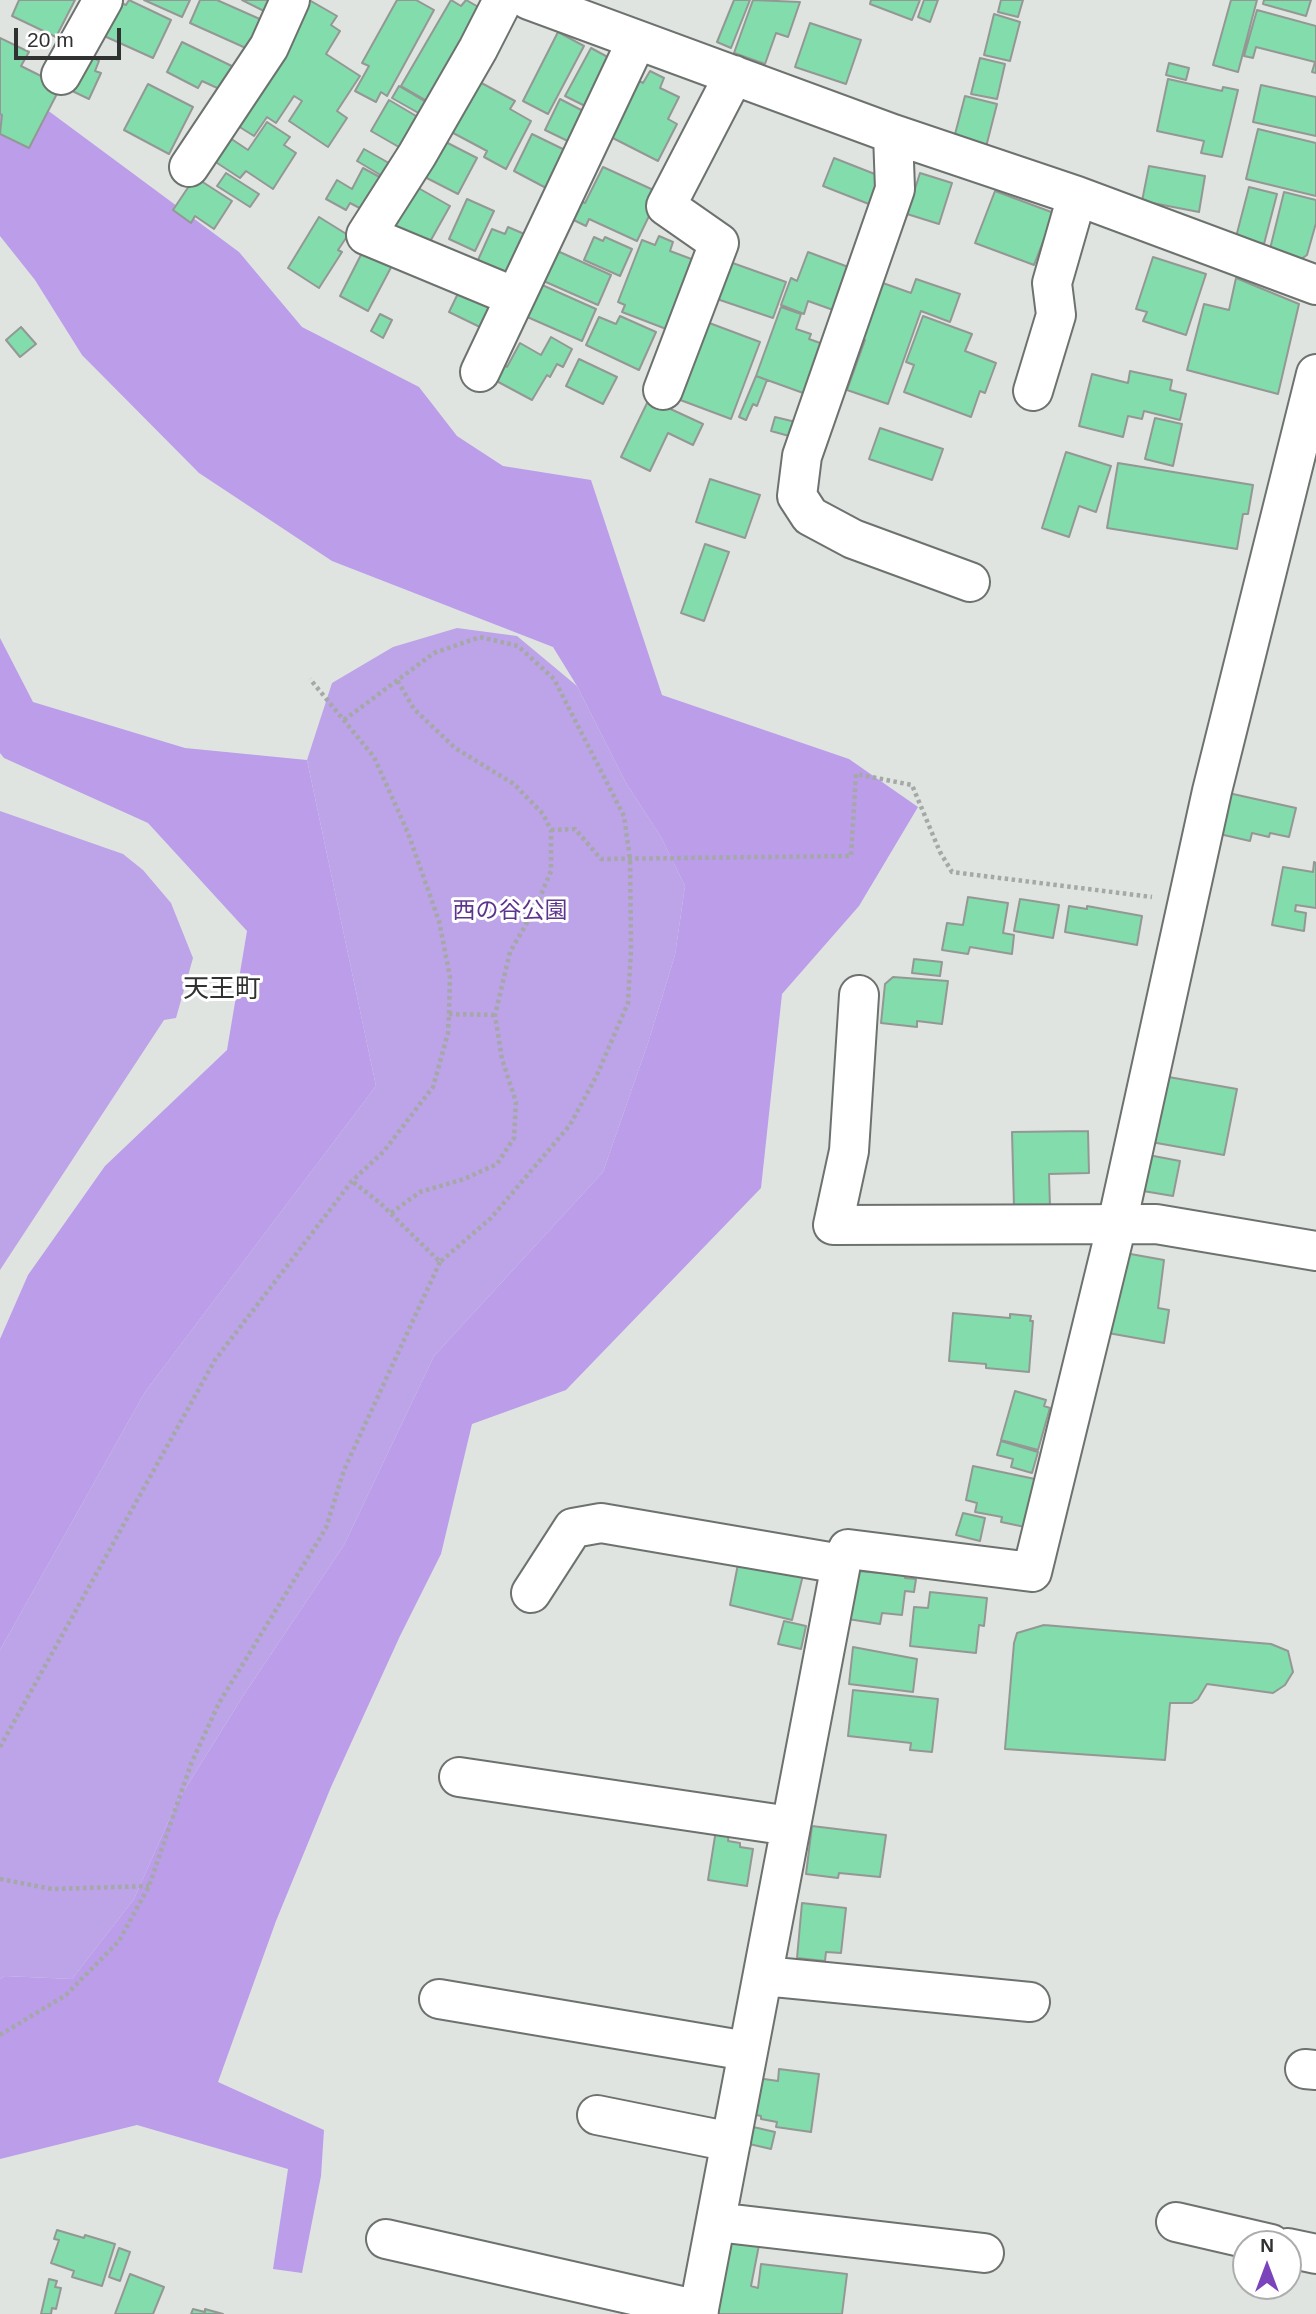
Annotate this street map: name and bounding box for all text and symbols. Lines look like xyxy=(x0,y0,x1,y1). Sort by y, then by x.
scale bar xyxy=(18,14,124,58)
text: 20 m xyxy=(27,28,74,51)
park label: 西の谷公園 xyxy=(453,898,567,926)
district label: 天王町 xyxy=(183,974,261,1006)
north arrow xyxy=(1232,2230,1302,2300)
text: N xyxy=(1260,2235,1274,2256)

